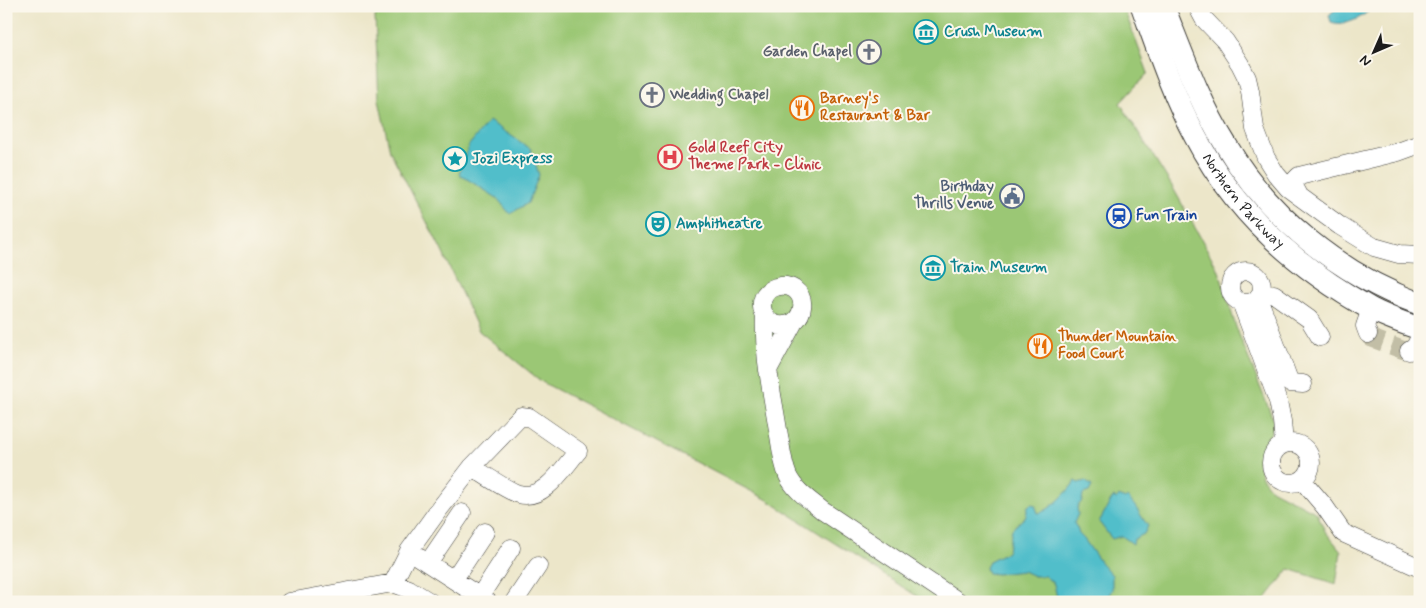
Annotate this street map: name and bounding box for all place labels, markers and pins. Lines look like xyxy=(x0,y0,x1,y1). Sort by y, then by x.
museum icon: Crush Museum xyxy=(913,19,939,45)
place label: Crush Museum xyxy=(944,22,1043,42)
church icon: Garden Chapel xyxy=(856,39,882,65)
place label: Garden Chapel xyxy=(763,42,852,62)
church icon: Wedding Chapel xyxy=(639,82,665,108)
place label: Wedding Chapel xyxy=(669,85,769,107)
place label: Barney's Restaurant & Bar xyxy=(820,89,931,126)
restaurant icon: Barney's Restaurant & Bar xyxy=(789,95,815,121)
place label: Gold Reef City Theme Park - Clinic xyxy=(688,138,822,175)
hospital icon: Gold Reef City Theme Park - Clinic xyxy=(657,144,683,170)
place icon: Jozi Express xyxy=(442,146,468,172)
place label: Jozi Express xyxy=(472,149,553,169)
place label: Birthday Thrills Venue xyxy=(914,177,994,214)
public building icon: Birthday Thrills Venue xyxy=(999,183,1025,209)
station icon: Fun Train xyxy=(1106,203,1132,229)
place label: Fun Train xyxy=(1136,206,1197,226)
theatre icon: Amphitheatre xyxy=(645,211,671,237)
place label: Amphitheatre xyxy=(676,214,763,234)
museum icon: Train Museum xyxy=(920,255,946,281)
place label: Train Museum xyxy=(950,258,1047,278)
place label: Thunder Mountain Food Court xyxy=(1058,327,1177,364)
restaurant icon: Thunder Mountain Food Court xyxy=(1027,333,1053,359)

